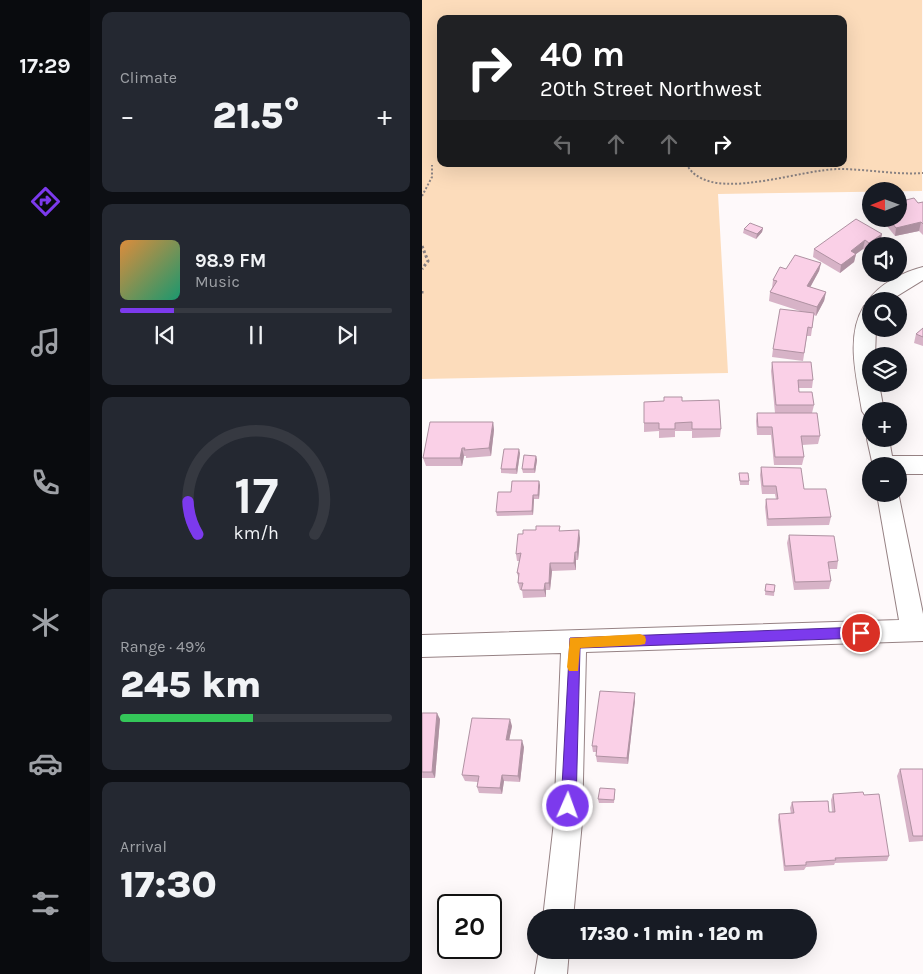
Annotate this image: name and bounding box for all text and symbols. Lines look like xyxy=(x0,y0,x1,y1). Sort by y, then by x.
text: 40 m xyxy=(540,34,625,75)
icon: right xyxy=(457,35,522,100)
text: 17:29 xyxy=(19,53,71,79)
text: Climate xyxy=(120,68,177,87)
text: 20th Street Northwest xyxy=(540,76,762,102)
text: 21.5° xyxy=(212,93,300,138)
text: − xyxy=(120,99,135,132)
text: + xyxy=(377,99,392,132)
icon: left xyxy=(549,130,577,158)
icon: ahead xyxy=(602,130,630,158)
icon: ahead xyxy=(655,130,683,158)
icon: right xyxy=(708,130,736,158)
north arrow xyxy=(862,182,907,228)
map controls xyxy=(862,182,907,502)
icon: directions xyxy=(28,184,63,219)
button: sound xyxy=(862,237,907,282)
text: 98.9 FM xyxy=(195,250,266,272)
text: Music xyxy=(195,272,240,291)
button: search xyxy=(862,292,907,337)
icon: previous xyxy=(151,321,179,349)
icon: pause xyxy=(242,321,270,349)
icon: next xyxy=(333,321,361,349)
icon: music xyxy=(28,325,63,360)
button: layers xyxy=(862,347,907,392)
button: + xyxy=(862,402,907,447)
button: − xyxy=(862,457,907,502)
icon: phone xyxy=(28,465,63,500)
text: 17 xyxy=(234,465,278,526)
text: km/h xyxy=(233,523,279,544)
icon: climate xyxy=(28,605,63,640)
pin xyxy=(840,612,882,654)
icon: arrive xyxy=(847,619,875,647)
text: Range · 49% xyxy=(120,637,206,656)
text: 245 km xyxy=(120,662,261,707)
icon: car xyxy=(28,746,63,781)
position arrow xyxy=(541,779,593,831)
text: Arrival xyxy=(120,837,167,856)
text: 17:30 xyxy=(120,862,217,907)
icon: filters xyxy=(28,886,63,921)
speed limit sign: 20 xyxy=(437,894,502,959)
text: 17:30 · 1 min · 120 m xyxy=(580,923,764,945)

